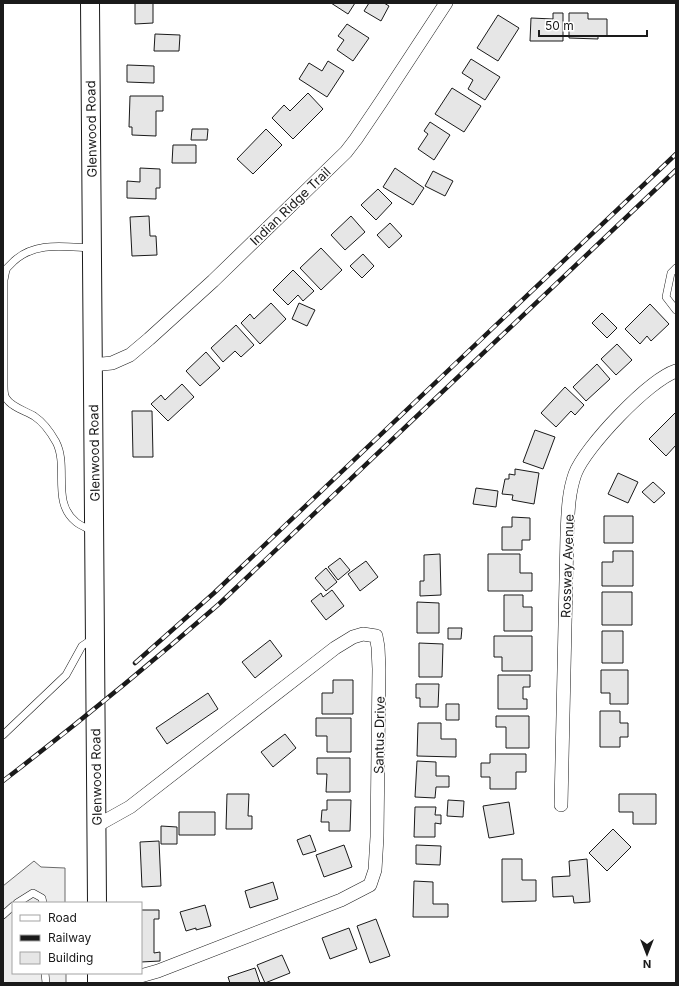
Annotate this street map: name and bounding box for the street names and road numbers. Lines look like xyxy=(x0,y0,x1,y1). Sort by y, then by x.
street label: Glenwood Road xyxy=(82,80,100,178)
street label: Indian Ridge Trail xyxy=(246,164,334,248)
street label: Glenwood Road xyxy=(85,404,103,502)
street label: Rossway Avenue xyxy=(557,514,577,618)
street label: Santus Drive xyxy=(370,696,388,774)
street label: Glenwood Road xyxy=(87,728,105,826)

